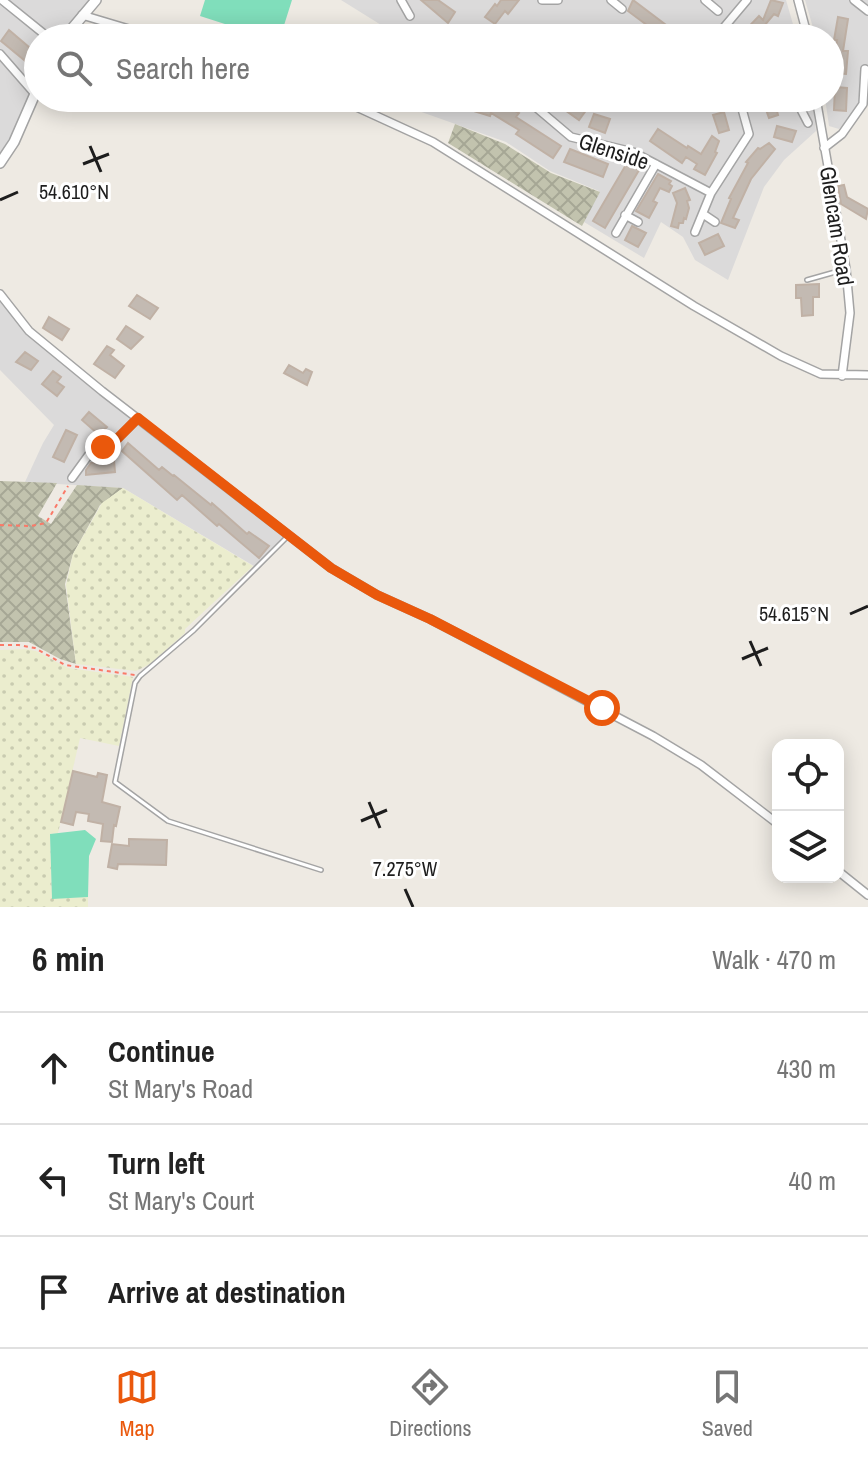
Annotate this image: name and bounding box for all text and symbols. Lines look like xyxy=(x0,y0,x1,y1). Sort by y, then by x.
search box xyxy=(24,24,844,112)
icon: search xyxy=(52,46,96,90)
text: Search here xyxy=(116,48,250,88)
street label: Glenside xyxy=(575,126,653,176)
street label: Glencam Road xyxy=(813,164,861,288)
text: 54.610°N xyxy=(39,178,109,205)
route end xyxy=(85,429,121,465)
text: 54.615°N xyxy=(759,600,829,627)
route start xyxy=(584,690,620,726)
map controls xyxy=(772,739,844,883)
button: locate xyxy=(772,739,844,811)
button: layers xyxy=(772,811,844,883)
text: 7.275°W xyxy=(373,855,438,882)
text: 6 min xyxy=(32,936,105,982)
text: Walk · 470 m xyxy=(712,942,836,977)
text: Continue xyxy=(108,1031,215,1071)
icon: ahead xyxy=(32,1046,76,1090)
text: 430 m xyxy=(777,1051,836,1086)
text: St Mary's Road xyxy=(108,1071,253,1106)
text: Turn left xyxy=(108,1143,205,1183)
icon: left xyxy=(32,1158,76,1202)
text: 40 m xyxy=(789,1163,836,1198)
text: St Mary's Court xyxy=(108,1183,254,1218)
icon: arrive xyxy=(32,1270,76,1314)
text: Arrive at destination xyxy=(108,1272,346,1312)
tab: Map xyxy=(115,1365,159,1443)
tab: Directions xyxy=(389,1365,472,1443)
tab: Saved xyxy=(702,1365,753,1443)

